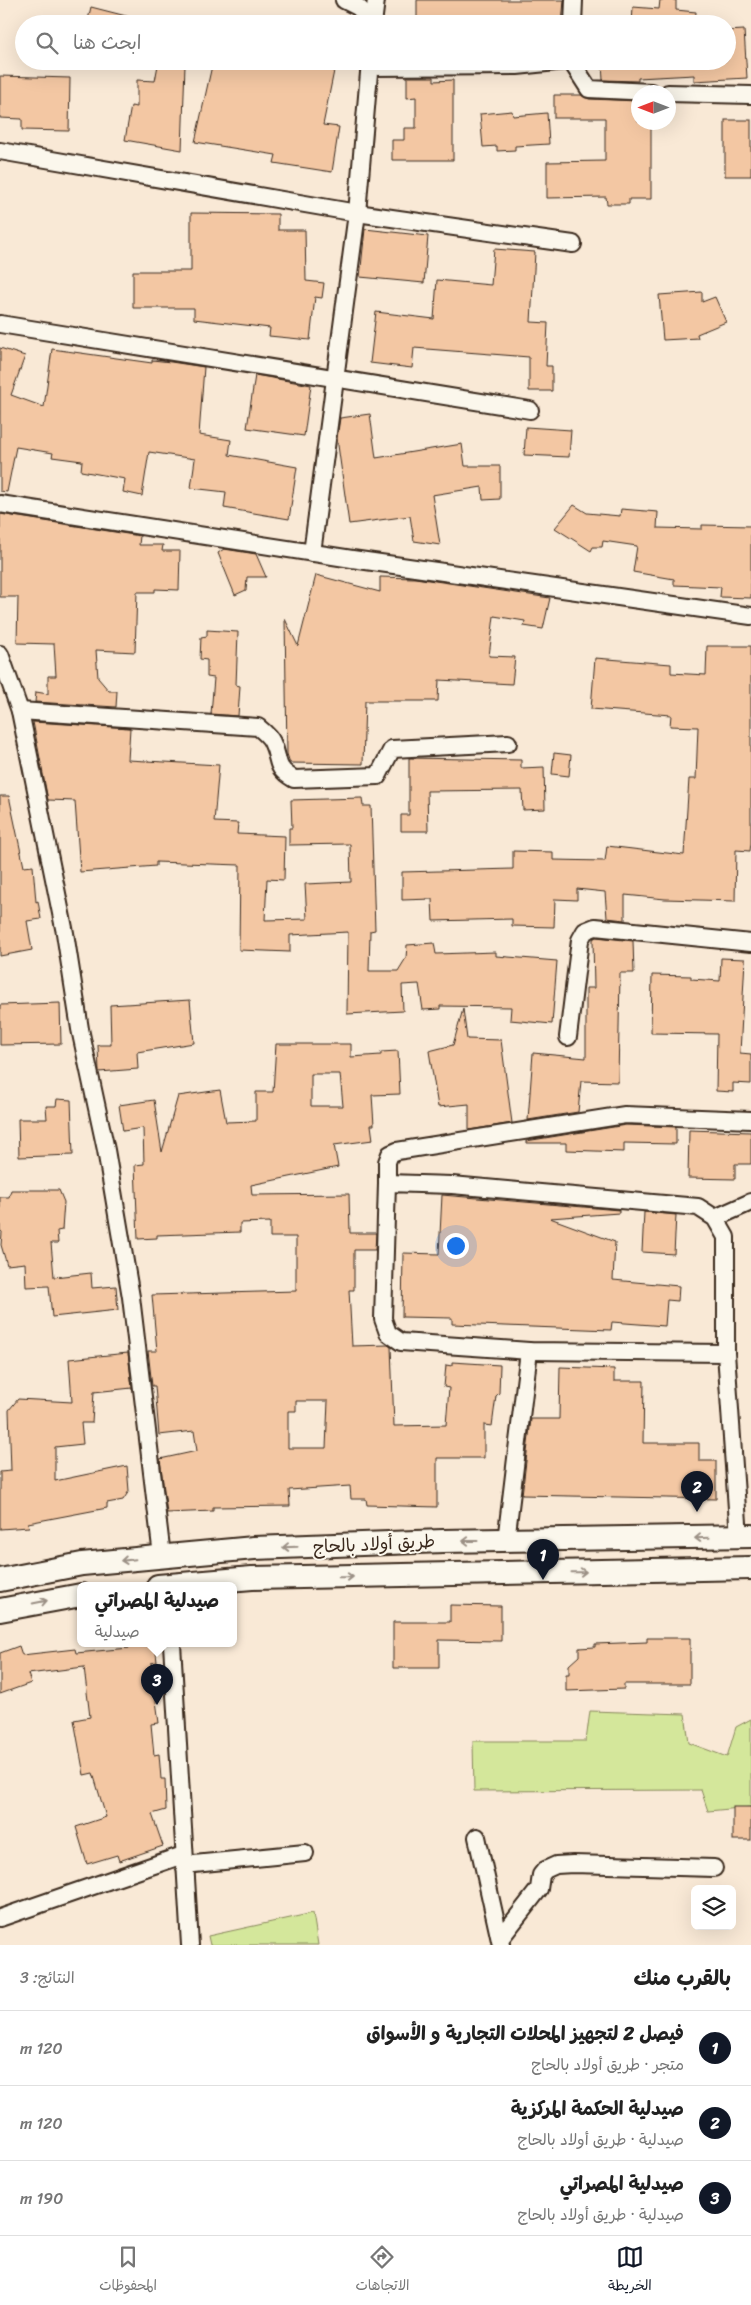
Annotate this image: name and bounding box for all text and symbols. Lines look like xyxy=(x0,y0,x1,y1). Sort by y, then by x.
search box xyxy=(15,15,736,70)
text: ابحث هنا xyxy=(73,26,141,59)
icon: search xyxy=(33,29,61,57)
north arrow xyxy=(631,85,676,130)
your location xyxy=(443,1233,469,1259)
pin: 2 xyxy=(681,1471,713,1512)
street label: طريق أولاد بالحاج xyxy=(312,1525,436,1563)
one-way arrow xyxy=(695,1533,711,1543)
one-way arrow xyxy=(462,1536,478,1546)
pin: 1 xyxy=(527,1539,559,1580)
one-way arrow xyxy=(282,1543,298,1552)
one-way arrow xyxy=(120,1555,136,1565)
one-way arrow xyxy=(570,1567,586,1576)
one-way arrow xyxy=(338,1572,354,1581)
popup xyxy=(77,1582,237,1647)
text: صيدلية المصراتي xyxy=(95,1584,219,1617)
one-way arrow xyxy=(32,1597,48,1607)
text: صيدلية xyxy=(95,1617,140,1646)
pin: 3 xyxy=(141,1664,173,1705)
map controls xyxy=(691,1885,736,1930)
button: layers xyxy=(691,1885,736,1930)
text: بالقرب منك xyxy=(633,1959,731,1997)
text: النتائج: 3 xyxy=(20,1963,75,1992)
text: فيصل 2 لتجهيز المحلات التجارية و الأسواق xyxy=(366,2017,684,2050)
text: 120 m xyxy=(20,2034,63,2063)
text: 1 xyxy=(712,2034,718,2063)
text: متجر · طريق أولاد بالحاج xyxy=(531,2050,684,2079)
text: صيدلية الحكمة المركزية xyxy=(511,2092,684,2125)
text: 120 m xyxy=(20,2109,63,2138)
text: 2 xyxy=(710,2109,720,2138)
text: صيدلية · طريق أولاد بالحاج xyxy=(518,2125,684,2154)
text: صيدلية المصراتي xyxy=(560,2167,684,2200)
text: 190 m xyxy=(20,2184,63,2213)
text: 3 xyxy=(711,2184,719,2213)
text: صيدلية · طريق أولاد بالحاج xyxy=(518,2200,684,2229)
tab: المحفوظات xyxy=(99,2243,157,2298)
tab: الاتجاهات xyxy=(355,2243,410,2298)
tab: الخريطة xyxy=(608,2243,652,2298)

